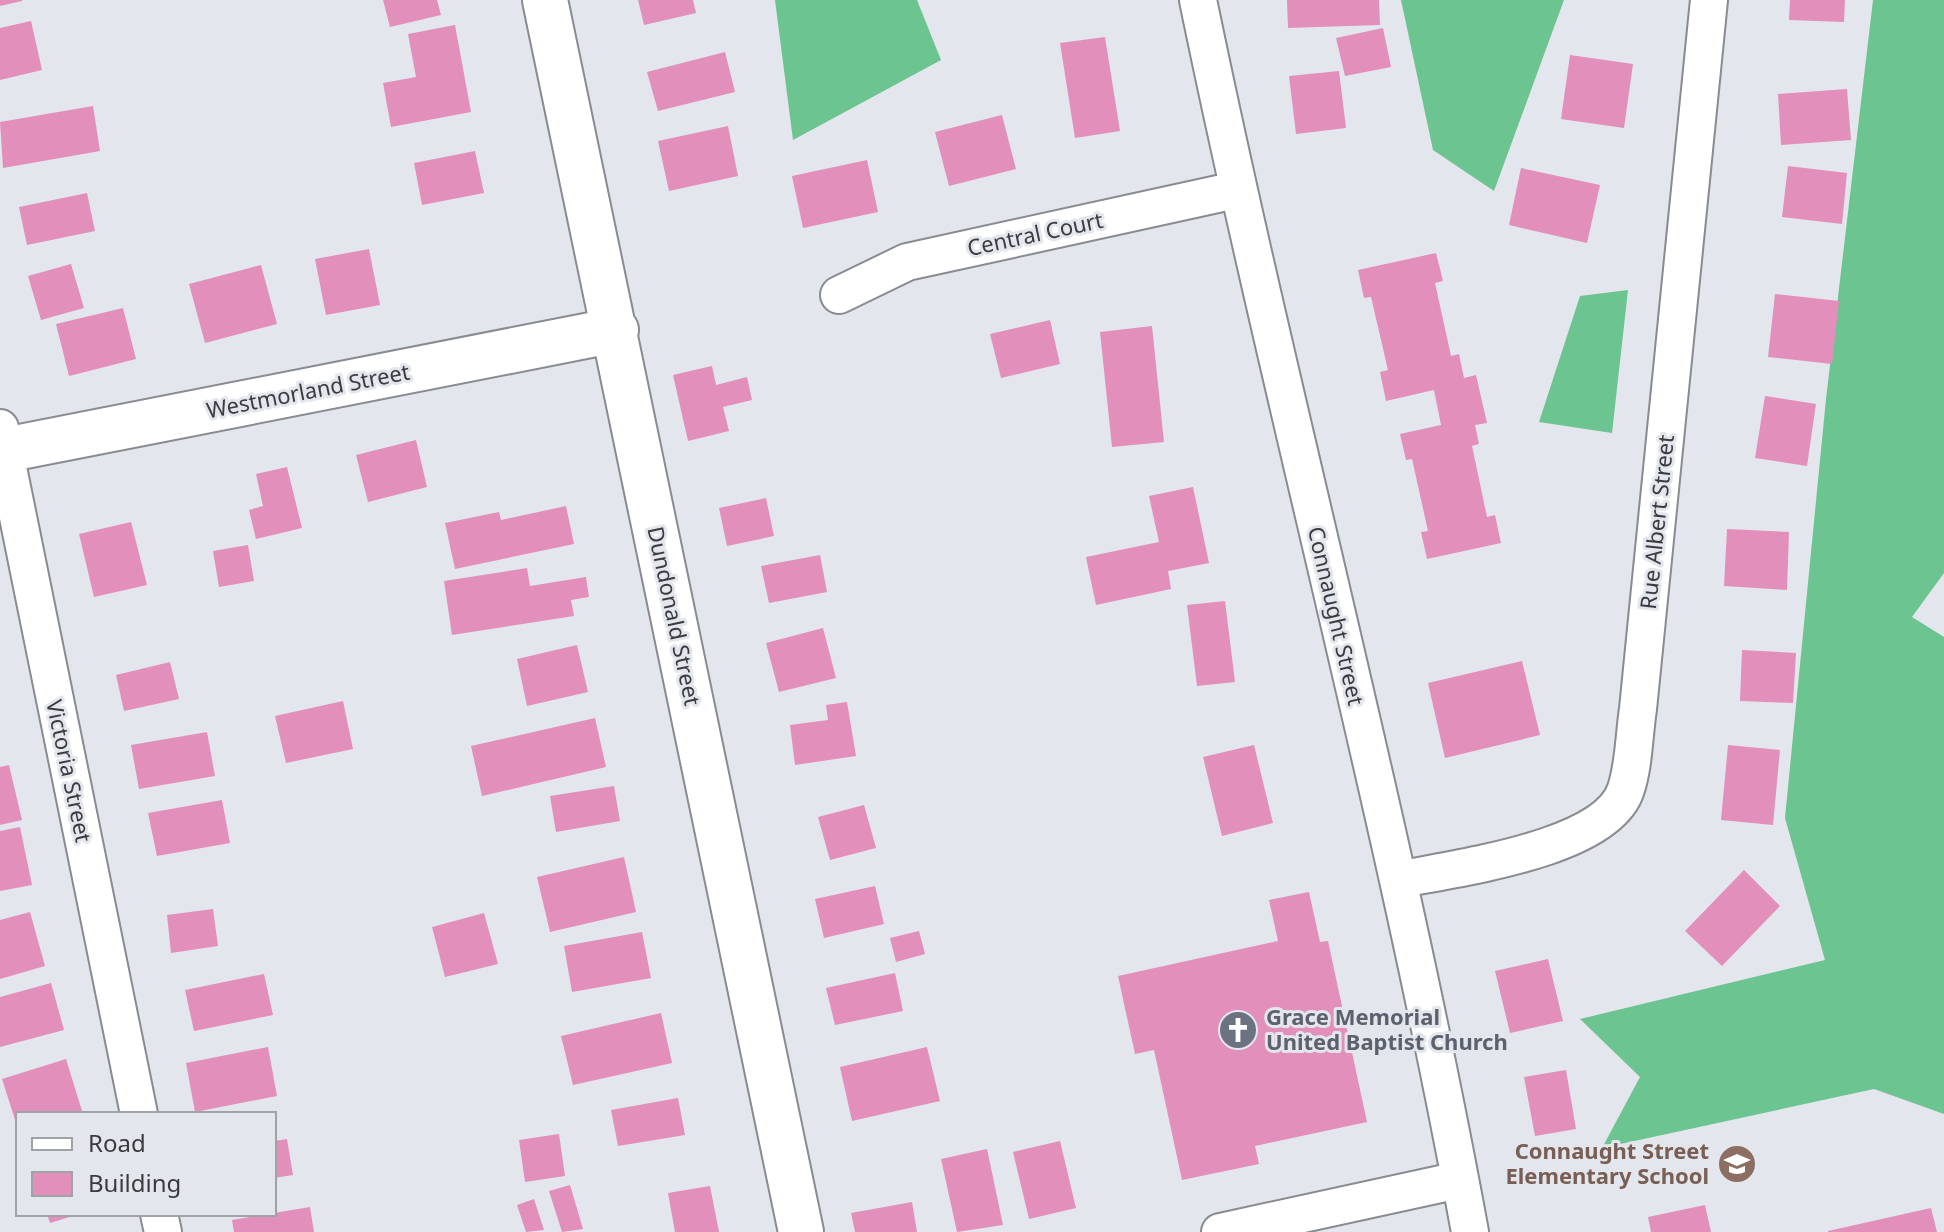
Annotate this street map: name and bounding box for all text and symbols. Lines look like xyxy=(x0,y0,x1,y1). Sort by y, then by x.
street label: Central Court xyxy=(964,204,1105,262)
street label: Westmorland Street xyxy=(204,356,412,424)
street label: Rue Albert Street xyxy=(1632,433,1680,611)
street label: Dundonald Street xyxy=(641,523,709,708)
street label: Connaught Street xyxy=(1302,523,1372,708)
street label: Victoria Street xyxy=(40,697,100,845)
place label: Grace Memorial United Baptist Church xyxy=(1266,1001,1508,1056)
church icon: Grace Memorial United Baptist Church xyxy=(1217,1009,1259,1051)
legend xyxy=(16,1112,276,1216)
text: Road xyxy=(88,1126,146,1159)
place label: Connaught Street Elementary School xyxy=(1505,1135,1709,1190)
school or university icon: Connaught Street Elementary School xyxy=(1716,1143,1758,1185)
text: Building xyxy=(88,1166,181,1199)

